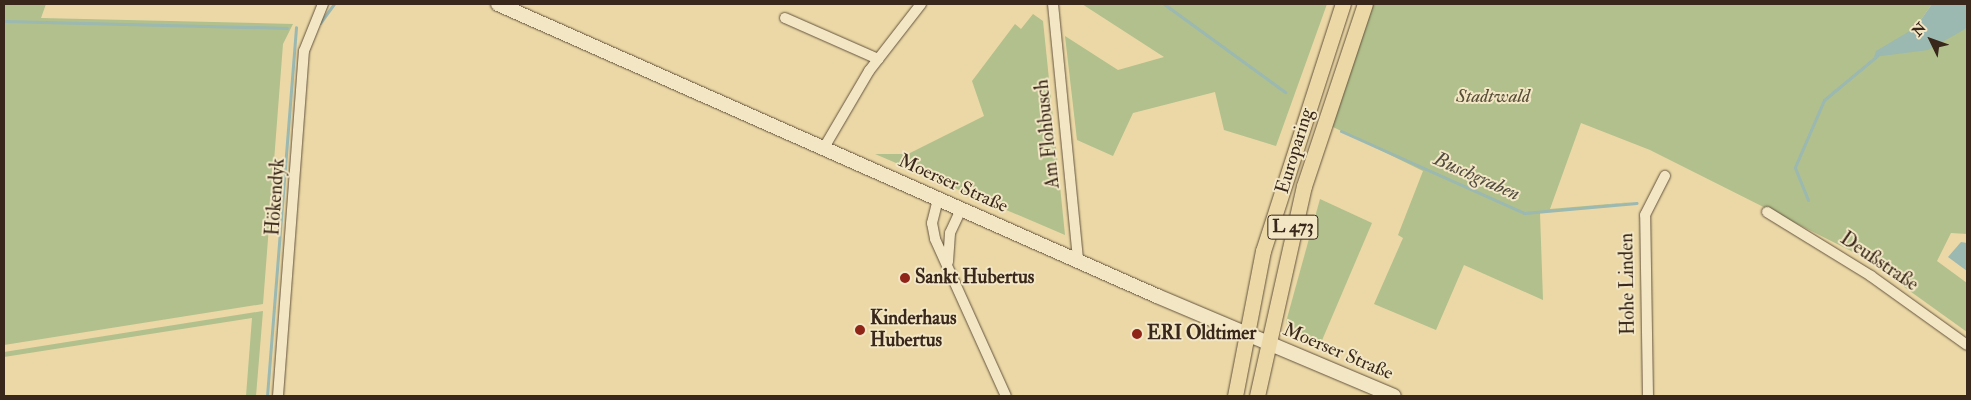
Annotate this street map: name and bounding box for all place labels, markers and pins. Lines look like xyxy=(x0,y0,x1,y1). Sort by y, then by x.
place label: Sankt Hubertus xyxy=(915,267,1034,289)
marker: Sankt Hubertus xyxy=(899,272,911,284)
place label: Kinderhaus Hubertus xyxy=(870,308,956,352)
place label: ERI Oldtimer xyxy=(1147,323,1256,345)
marker: Kinderhaus Hubertus xyxy=(854,324,866,336)
marker: ERI Oldtimer xyxy=(1131,328,1143,340)

